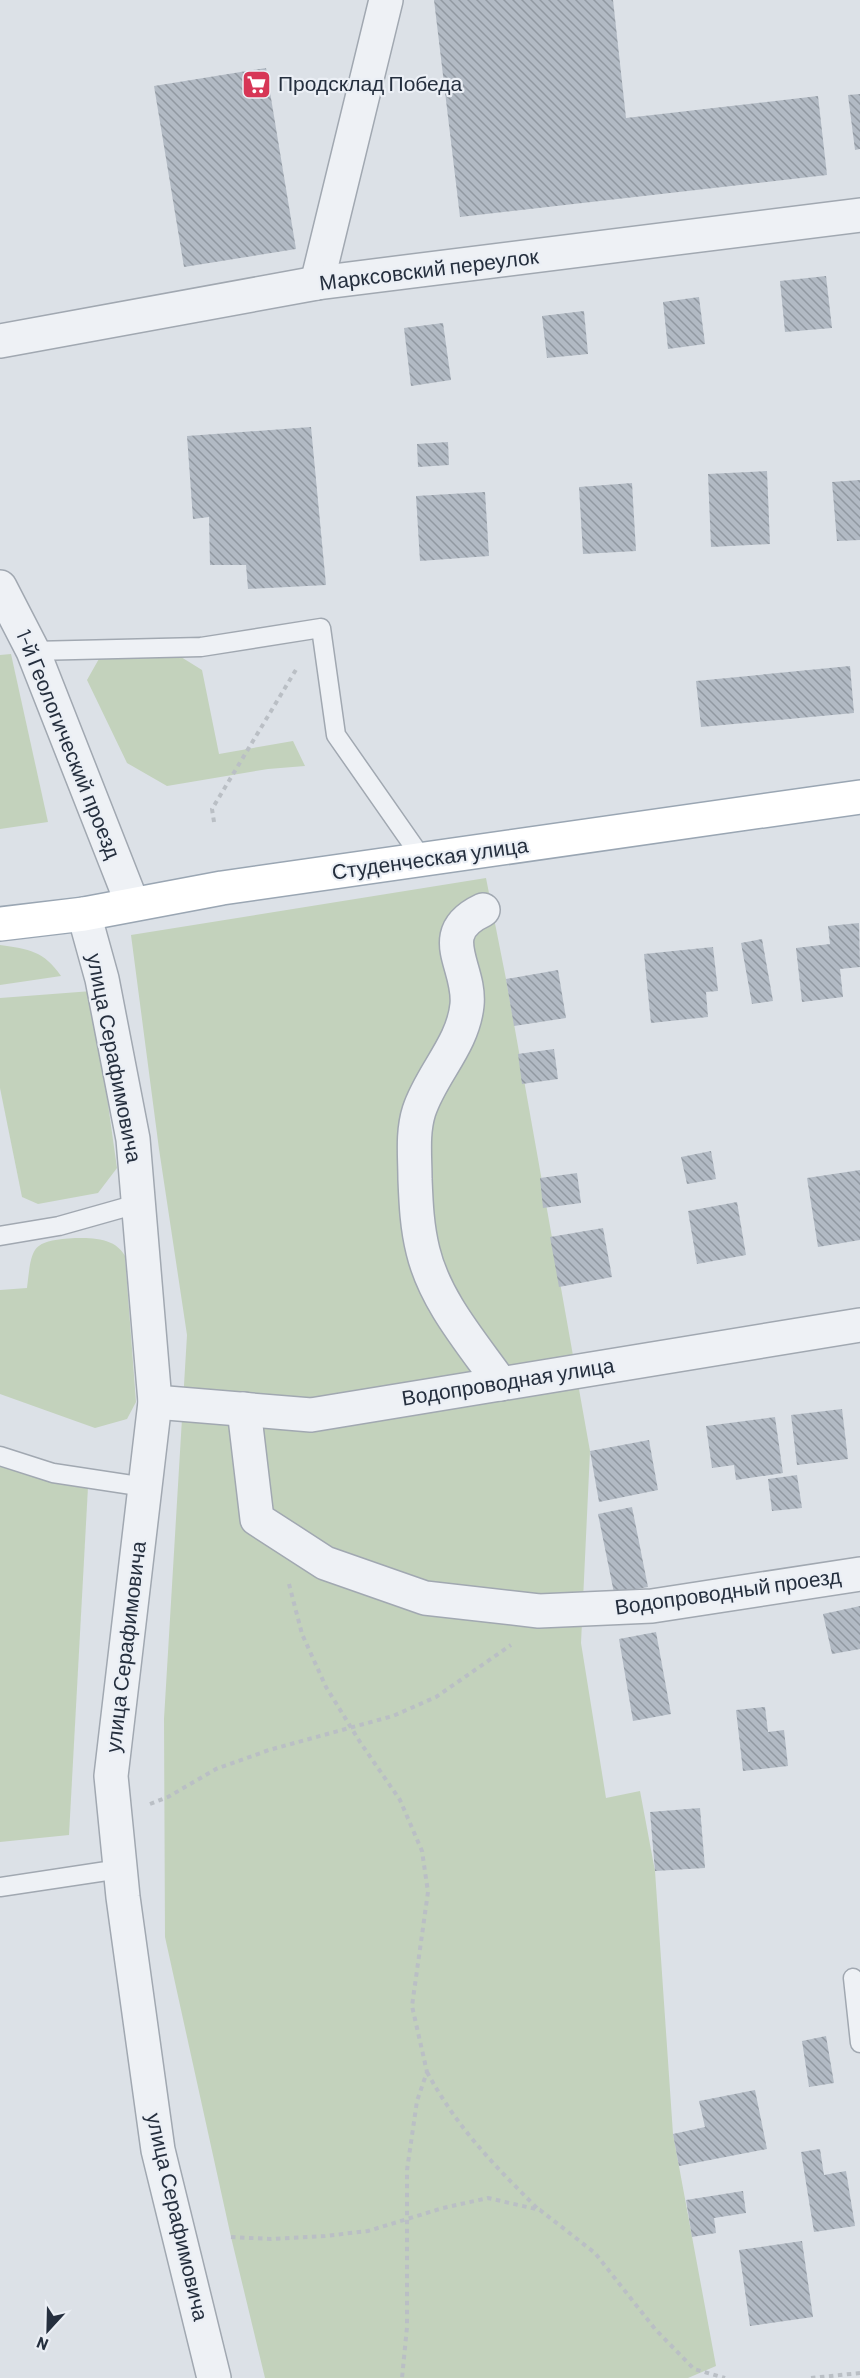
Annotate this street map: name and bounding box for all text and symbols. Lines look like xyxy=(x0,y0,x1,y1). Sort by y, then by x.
supermarket icon: Продсклад Победа xyxy=(241,68,273,100)
place label: Продсклад Победа xyxy=(278,70,463,95)
street label: Марксовский переулок xyxy=(318,243,541,294)
street label: 1-й Геологический проезд xyxy=(12,625,127,862)
street label: Студенческая улица xyxy=(330,831,530,884)
street label: улица Серафимовича xyxy=(83,951,148,1165)
street label: Водопроводная улица xyxy=(400,1351,616,1410)
street label: улица Серафимовича xyxy=(99,1539,150,1754)
street label: Водопроводный проезд xyxy=(613,1562,843,1619)
street label: улица Серафимовича xyxy=(142,2110,215,2323)
north arrow xyxy=(18,2300,78,2360)
text: N xyxy=(34,2334,51,2355)

